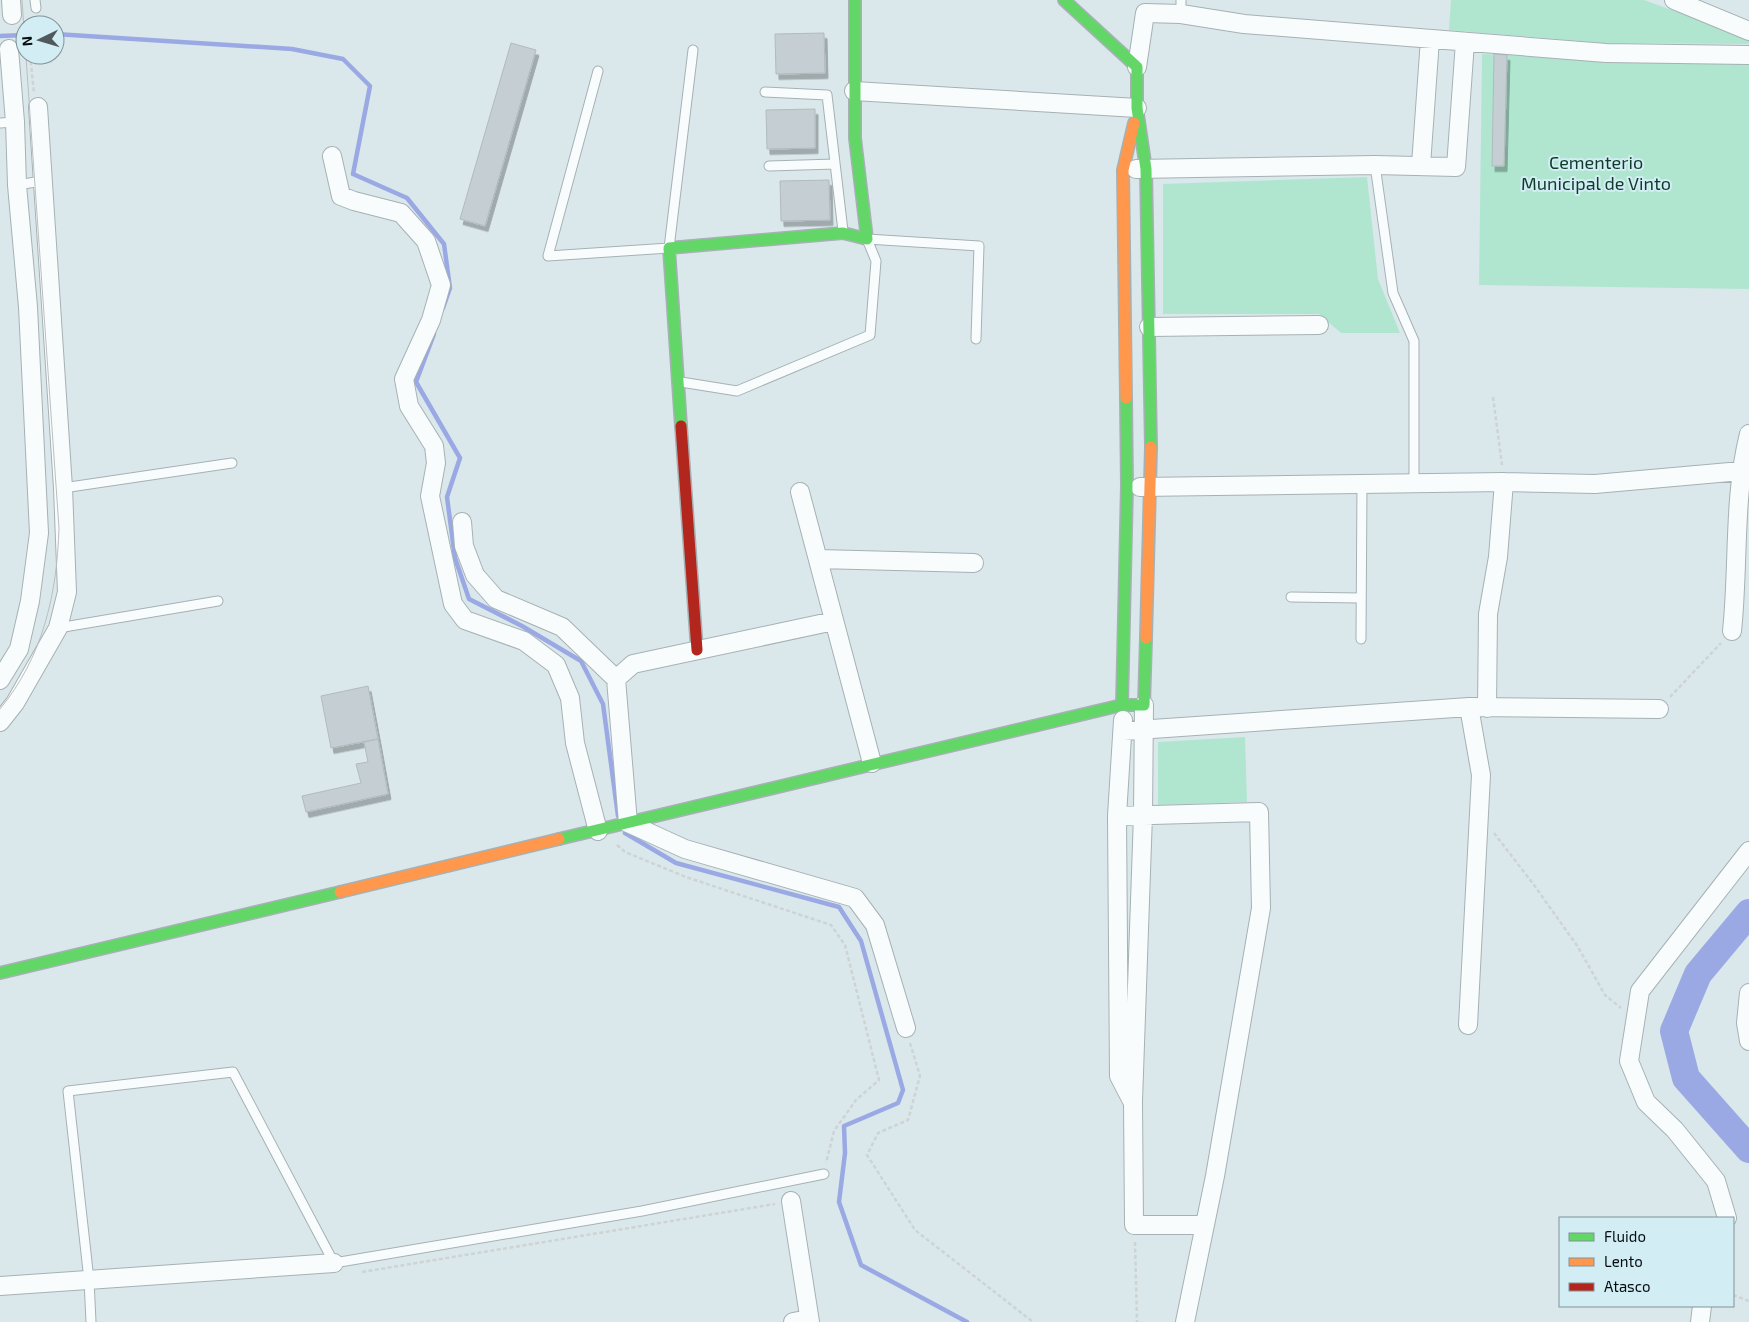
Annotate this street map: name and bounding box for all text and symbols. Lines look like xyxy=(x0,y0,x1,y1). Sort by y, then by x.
north arrow xyxy=(15,15,65,65)
text: N xyxy=(18,35,35,47)
park label: Cementerio Municipal de Vinto xyxy=(1521,151,1671,194)
legend xyxy=(1559,1217,1734,1307)
text: Fluido xyxy=(1604,1227,1646,1245)
text: Lento xyxy=(1604,1252,1643,1270)
text: Atasco xyxy=(1604,1277,1650,1295)

